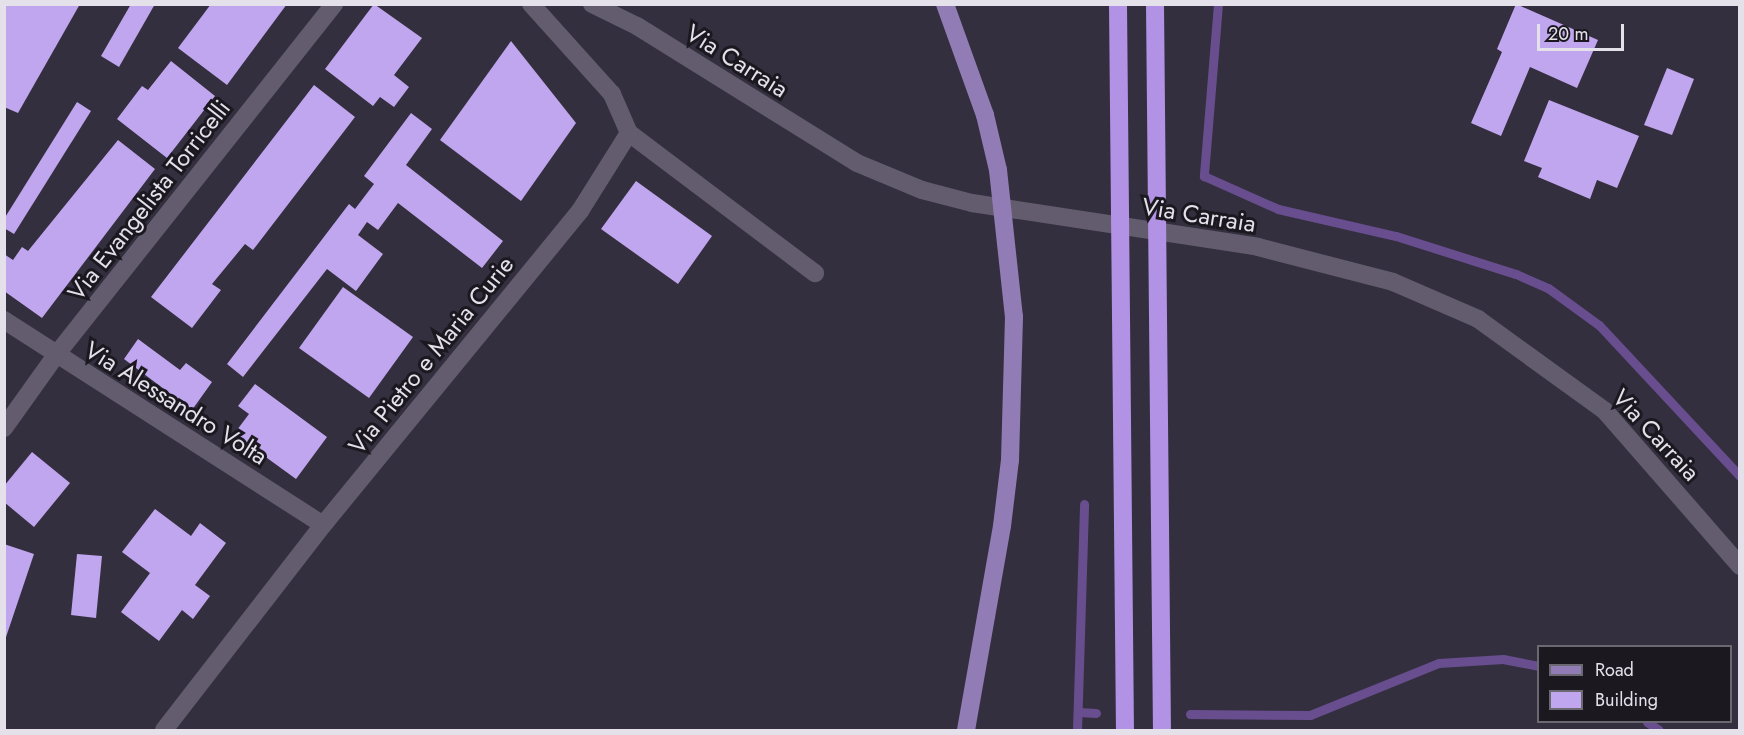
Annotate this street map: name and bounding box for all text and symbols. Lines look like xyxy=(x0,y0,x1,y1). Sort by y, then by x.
scale bar xyxy=(1540,12,1627,50)
street label: Via Carraia xyxy=(681,18,793,104)
text: 20 m xyxy=(1548,21,1588,47)
street label: Via Evangelista Torricelli xyxy=(62,94,236,306)
street label: Via Carraia xyxy=(1140,192,1258,238)
street label: Via Pietro e Maria Curie xyxy=(342,250,520,460)
street label: Via Alessandro Volta xyxy=(79,335,273,471)
street label: Via Carraia xyxy=(1606,383,1706,487)
legend xyxy=(1537,645,1732,723)
text: Road xyxy=(1595,657,1634,683)
text: Building xyxy=(1595,687,1658,713)

